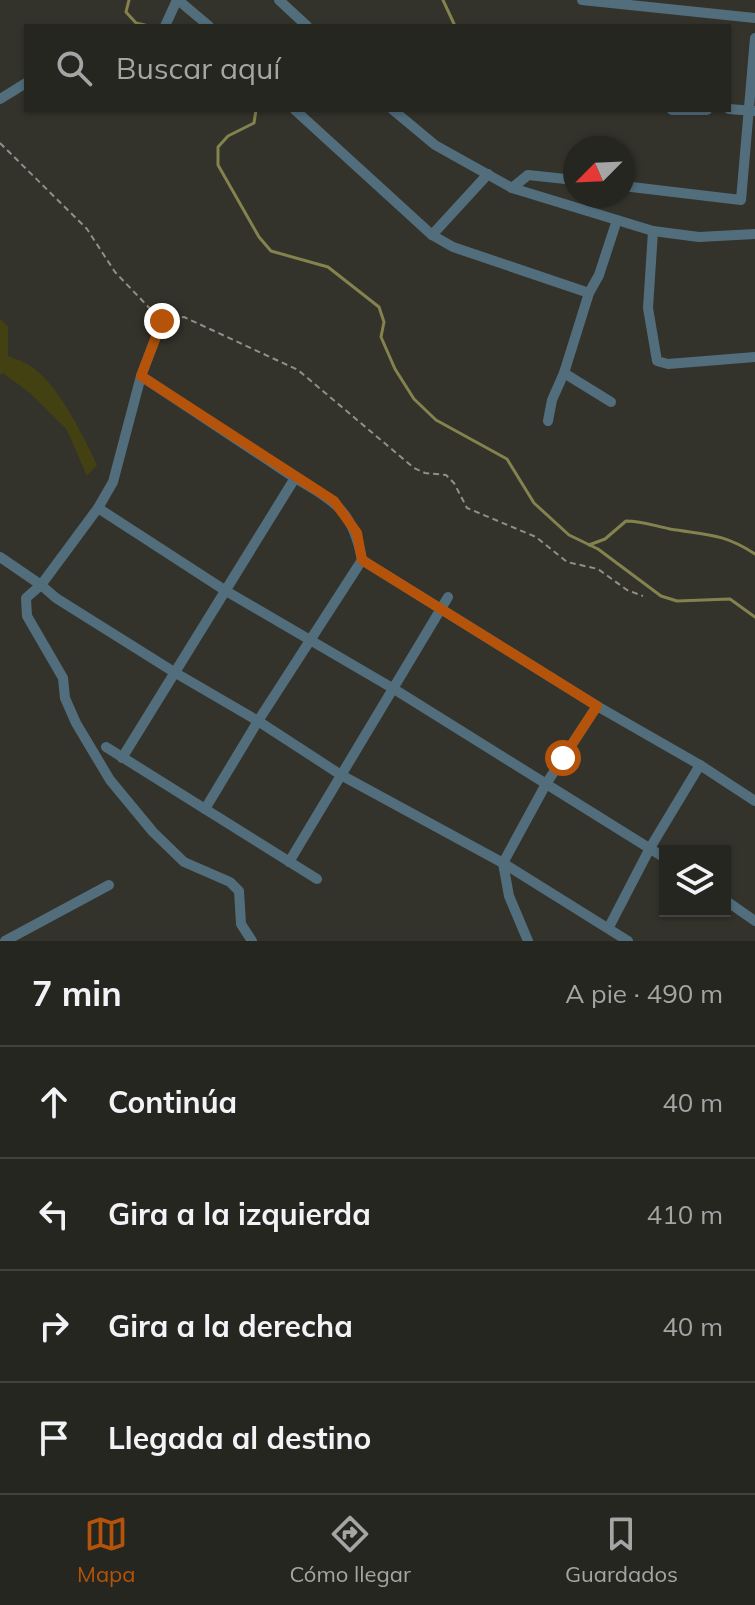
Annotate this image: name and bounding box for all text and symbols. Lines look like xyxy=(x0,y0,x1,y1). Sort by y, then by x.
search box xyxy=(24,24,731,112)
icon: search xyxy=(52,46,96,90)
text: Buscar aquí xyxy=(116,49,281,87)
north arrow xyxy=(563,136,635,208)
route end xyxy=(144,303,180,339)
route start xyxy=(545,740,581,776)
map controls xyxy=(659,845,731,917)
button: layers xyxy=(659,845,731,917)
text: 7 min xyxy=(32,972,122,1015)
text: A pie · 490 m xyxy=(565,977,723,1010)
icon: ahead xyxy=(32,1080,76,1124)
text: Continúa xyxy=(108,1083,237,1121)
text: 40 m xyxy=(662,1086,723,1119)
icon: left xyxy=(32,1192,76,1236)
text: Gira a la izquierda xyxy=(108,1195,371,1233)
text: 410 m xyxy=(647,1198,723,1231)
icon: right xyxy=(32,1304,76,1348)
text: Gira a la derecha xyxy=(108,1307,353,1345)
text: 40 m xyxy=(662,1310,723,1343)
icon: arrive xyxy=(32,1416,76,1460)
text: Llegada al destino xyxy=(108,1419,371,1457)
tab: Mapa xyxy=(77,1512,136,1588)
tab: Cómo llegar xyxy=(290,1512,411,1588)
tab: Guardados xyxy=(565,1512,678,1588)

